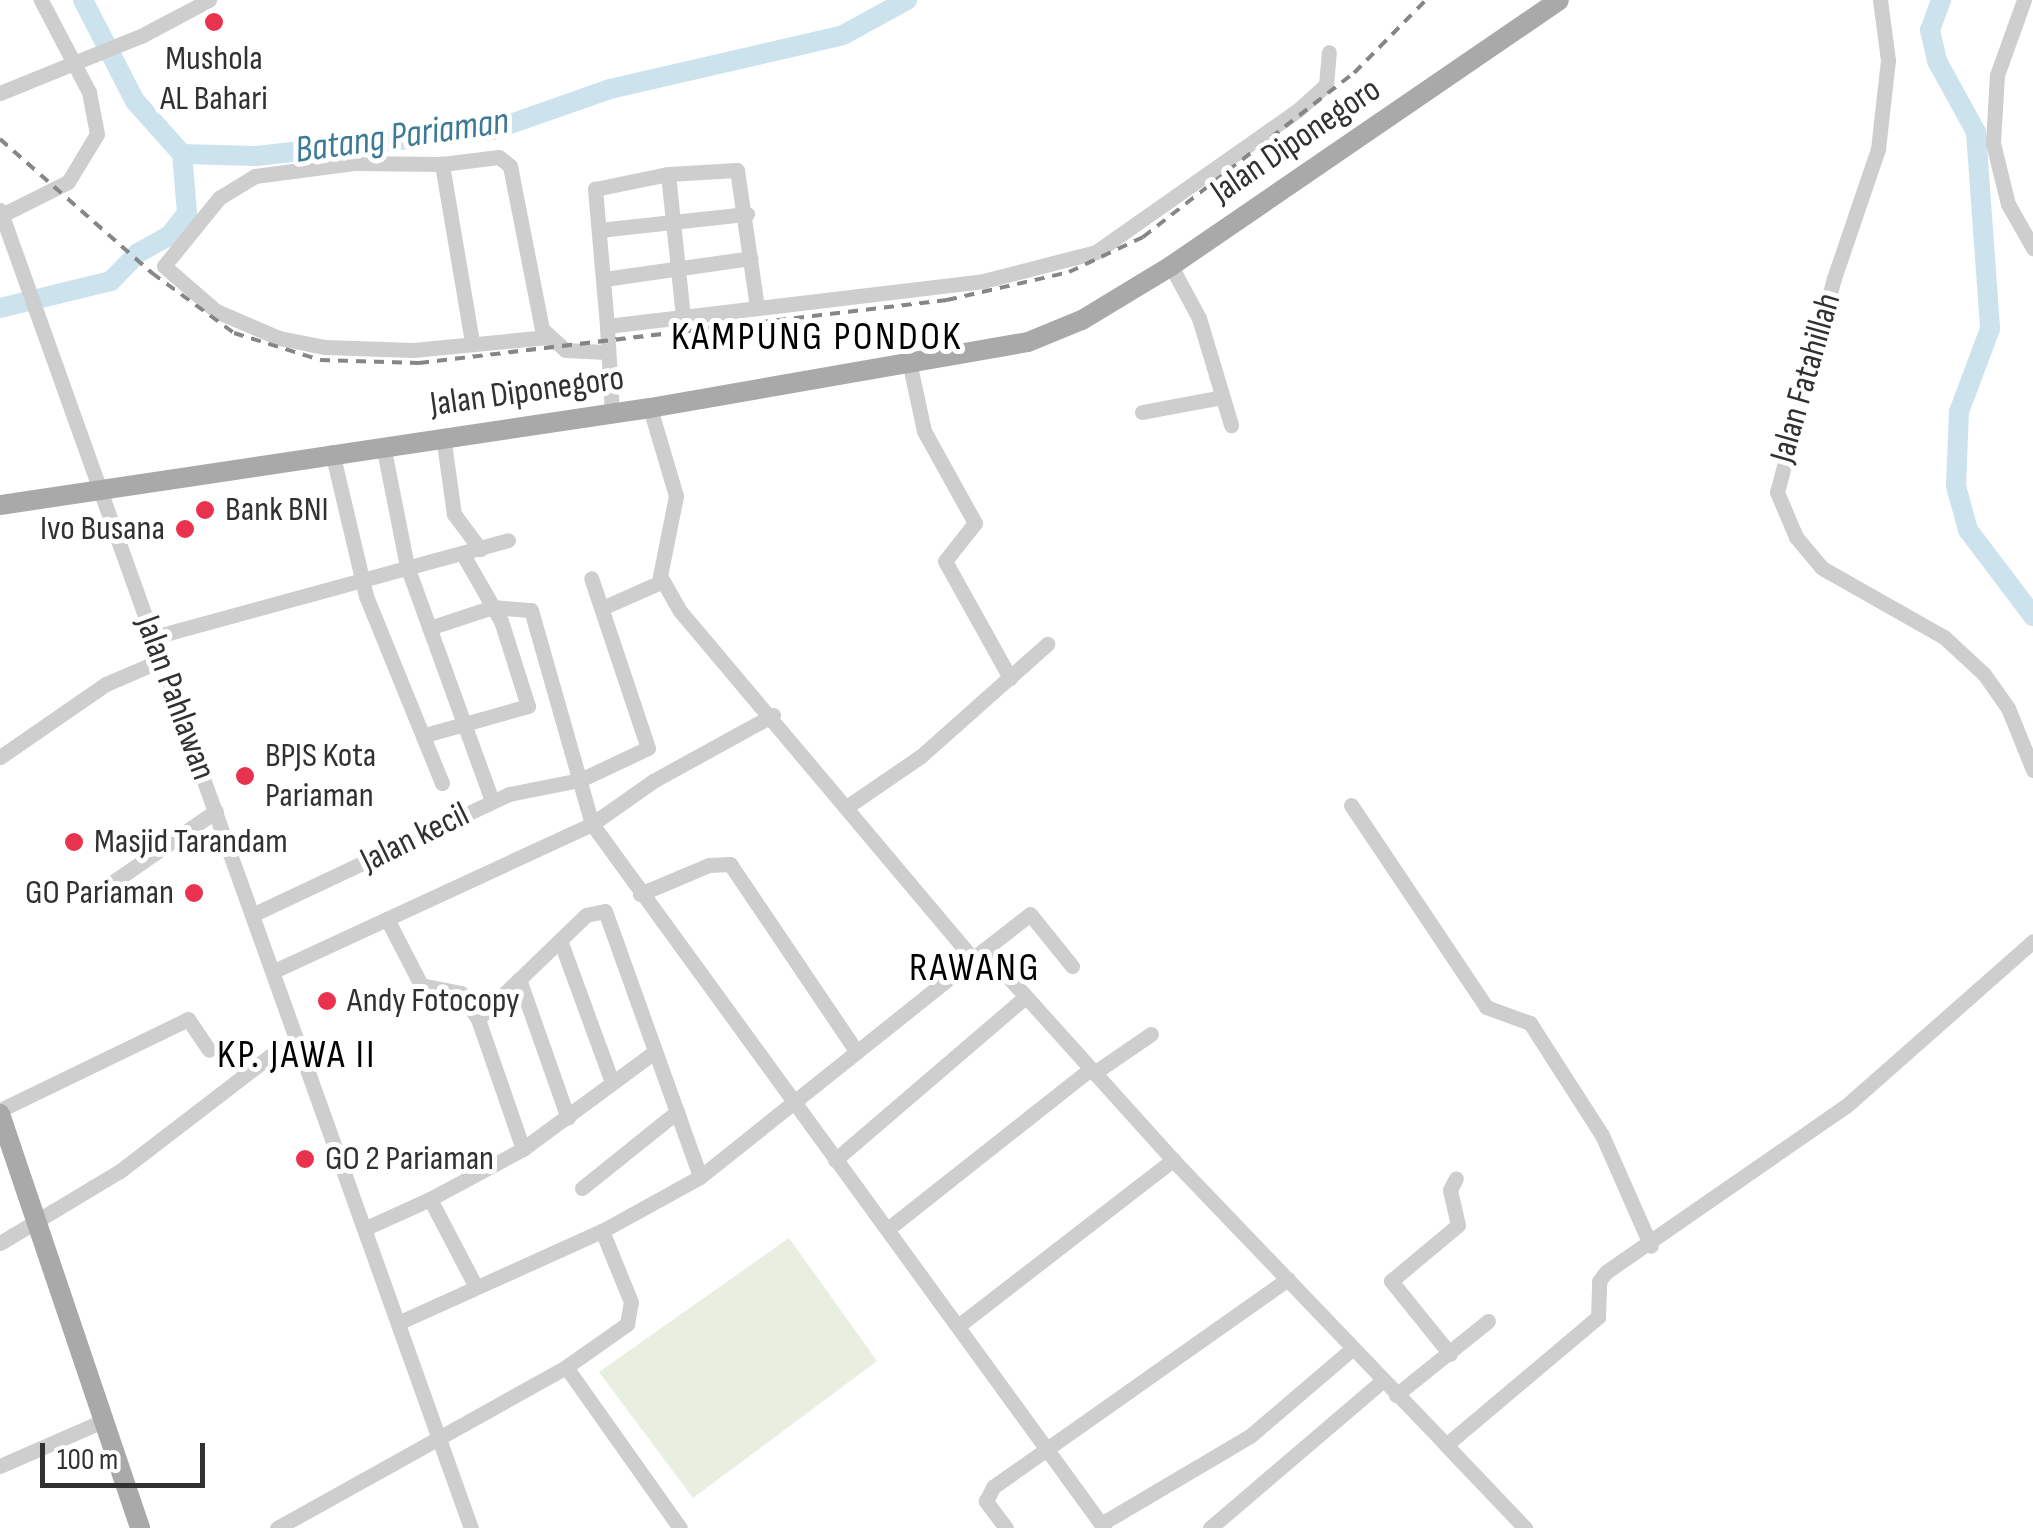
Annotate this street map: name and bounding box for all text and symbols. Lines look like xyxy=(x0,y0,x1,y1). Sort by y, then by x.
marker: Mushola AL Bahari xyxy=(203,11,225,33)
place label: Mushola AL Bahari xyxy=(160,38,268,120)
street label: Jalan Diponegoro xyxy=(1203,69,1389,213)
water label: Batang Pariaman xyxy=(292,98,512,174)
street label: Jalan Fatahillah xyxy=(1762,288,1850,468)
district label: KAMPUNG PONDOK xyxy=(671,313,963,361)
street label: Jalan Diponegoro xyxy=(427,358,627,426)
place label: Bank BNI xyxy=(225,489,329,531)
marker: Bank BNI xyxy=(194,499,216,521)
place label: Ivo Busana xyxy=(40,508,165,550)
marker: Ivo Busana xyxy=(174,518,196,540)
street label: Jalan Pahlawan xyxy=(126,610,224,786)
place label: BPJS Kota Pariaman xyxy=(265,735,376,817)
marker: BPJS Kota Pariaman xyxy=(234,765,256,787)
street label: Jalan kecil xyxy=(354,794,476,882)
place label: Masjid Tarandam xyxy=(94,821,288,863)
marker: Masjid Tarandam xyxy=(63,831,85,853)
place label: GO Pariaman xyxy=(25,872,174,914)
marker: GO Pariaman xyxy=(183,882,205,904)
district label: RAWANG xyxy=(909,944,1041,992)
place label: Andy Fotocopy xyxy=(347,980,520,1022)
marker: Andy Fotocopy xyxy=(316,990,338,1012)
district label: KP. JAWA II xyxy=(217,1031,377,1079)
place label: GO 2 Pariaman xyxy=(325,1138,494,1180)
marker: GO 2 Pariaman xyxy=(294,1148,316,1170)
scale bar xyxy=(45,1423,210,1485)
text: 100 m xyxy=(57,1442,118,1478)

